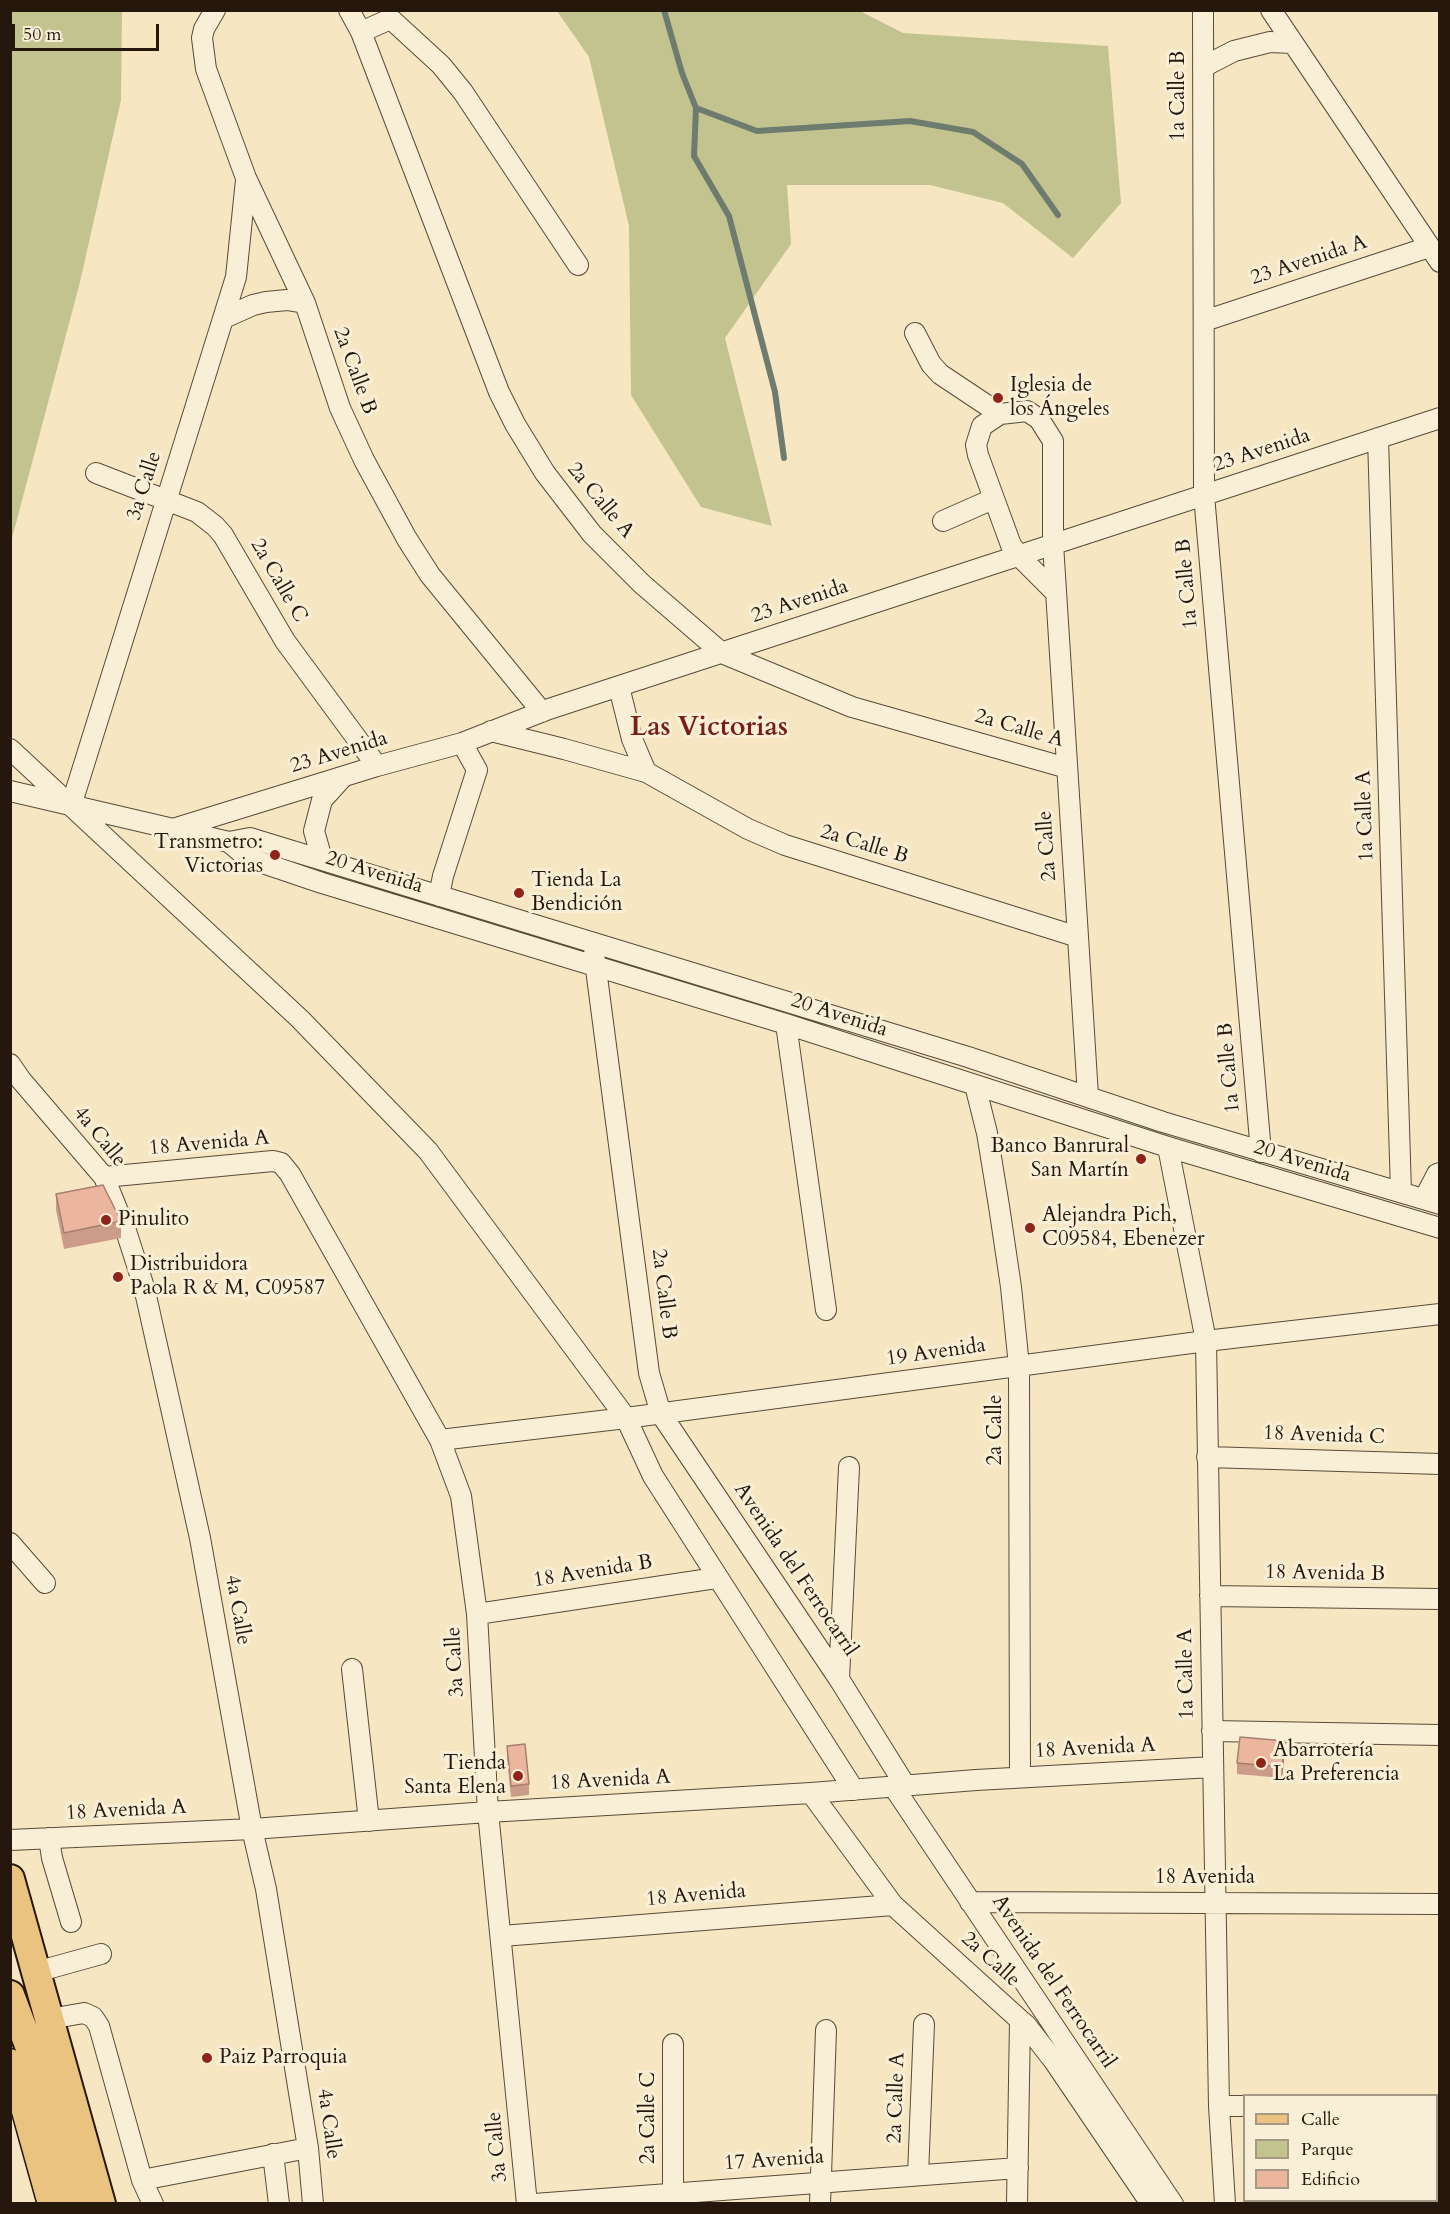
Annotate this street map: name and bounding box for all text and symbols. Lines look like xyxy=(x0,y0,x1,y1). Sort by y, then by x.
scale bar xyxy=(15,12,162,50)
text: 50 m xyxy=(23,22,62,47)
street label: 1a Calle B xyxy=(1166,51,1192,141)
street label: 23 Avenida A xyxy=(1248,230,1370,292)
street label: 2a Calle B xyxy=(327,324,381,418)
place label: Iglesia de los Ángeles xyxy=(1010,373,1109,423)
marker: Iglesia de los Ángeles xyxy=(991,391,1005,405)
street label: 23 Avenida xyxy=(1210,424,1314,478)
street label: 3a Calle xyxy=(122,448,168,524)
street label: 2a Calle A xyxy=(561,458,639,544)
street label: 2a Calle C xyxy=(244,535,312,627)
street label: 1a Calle B xyxy=(1171,538,1205,630)
street label: 23 Avenida xyxy=(748,575,852,629)
street label: 2a Calle A xyxy=(972,704,1066,754)
district label: Las Victorias xyxy=(630,713,788,745)
street label: 23 Avenida xyxy=(287,726,391,780)
street label: 1a Calle A xyxy=(1352,770,1380,862)
street label: 2a Calle xyxy=(1033,810,1063,882)
street label: 2a Calle B xyxy=(817,820,911,870)
place label: Transmetro: Victorias xyxy=(154,830,263,880)
street label: 20 Avenida xyxy=(322,846,426,900)
marker: Transmetro: Victorias xyxy=(268,848,282,862)
place label: Tienda La Bendición xyxy=(531,868,623,918)
marker: Tienda La Bendición xyxy=(512,886,526,900)
street label: 20 Avenida xyxy=(787,989,891,1043)
street label: 1a Calle B xyxy=(1213,1022,1247,1114)
street label: 4a Calle xyxy=(67,1102,131,1172)
street label: 18 Avenida A xyxy=(148,1126,270,1162)
place label: Banco Banrural San Martín xyxy=(991,1134,1129,1184)
street label: 20 Avenida xyxy=(1250,1135,1354,1189)
marker: Banco Banrural San Martín xyxy=(1134,1152,1148,1166)
place label: Alejandra Pich, C09584, Ebenezer xyxy=(1042,1203,1205,1253)
place label: Pinulito xyxy=(118,1207,189,1233)
marker: Pinulito xyxy=(99,1213,113,1227)
marker: Alejandra Pich, C09584, Ebenezer xyxy=(1023,1221,1037,1235)
street label: 2a Calle B xyxy=(645,1247,681,1341)
place label: Distribuidora Paola R & M, C09587 xyxy=(130,1252,325,1302)
marker: Distribuidora Paola R & M, C09587 xyxy=(111,1270,125,1284)
street label: 19 Avenida xyxy=(885,1334,987,1372)
street label: 2a Calle xyxy=(983,1395,1009,1465)
street label: 18 Avenida C xyxy=(1263,1421,1385,1451)
street label: Avenida del Ferrocarril xyxy=(728,1478,862,1662)
street label: 18 Avenida B xyxy=(532,1550,654,1594)
street label: 18 Avenida B xyxy=(1265,1560,1385,1588)
street label: 4a Calle xyxy=(218,1573,256,1647)
street label: 3a Calle xyxy=(442,1626,470,1698)
street label: 1a Calle A xyxy=(1174,1628,1200,1720)
street label: 18 Avenida A xyxy=(1034,1733,1156,1765)
place label: Abarrotería La Preferencia xyxy=(1273,1738,1400,1788)
place label: Tienda Santa Elena xyxy=(404,1751,506,1801)
marker: Abarrotería La Preferencia xyxy=(1254,1756,1268,1770)
street label: 18 Avenida A xyxy=(549,1765,671,1797)
marker: Tienda Santa Elena xyxy=(511,1769,525,1783)
street label: 18 Avenida A xyxy=(65,1795,187,1827)
street label: 18 Avenida xyxy=(1155,1865,1255,1891)
street label: 18 Avenida xyxy=(645,1879,747,1913)
street label: Avenida del Ferrocarril xyxy=(986,1890,1120,2074)
street label: 2a Calle xyxy=(955,1927,1025,1993)
place label: Paiz Parroquia xyxy=(219,2045,347,2071)
marker: Paiz Parroquia xyxy=(200,2051,214,2065)
street label: 2a Calle A xyxy=(883,2052,911,2144)
street label: 2a Calle C xyxy=(636,2072,662,2164)
street label: 4a Calle xyxy=(311,2087,345,2161)
legend xyxy=(1243,2094,1438,2202)
text: Calle xyxy=(1301,2107,1340,2132)
street label: 3a Calle xyxy=(482,2111,514,2183)
text: Parque xyxy=(1301,2137,1354,2162)
street label: 17 Avenida xyxy=(723,2145,825,2177)
text: Edificio xyxy=(1301,2167,1360,2192)

